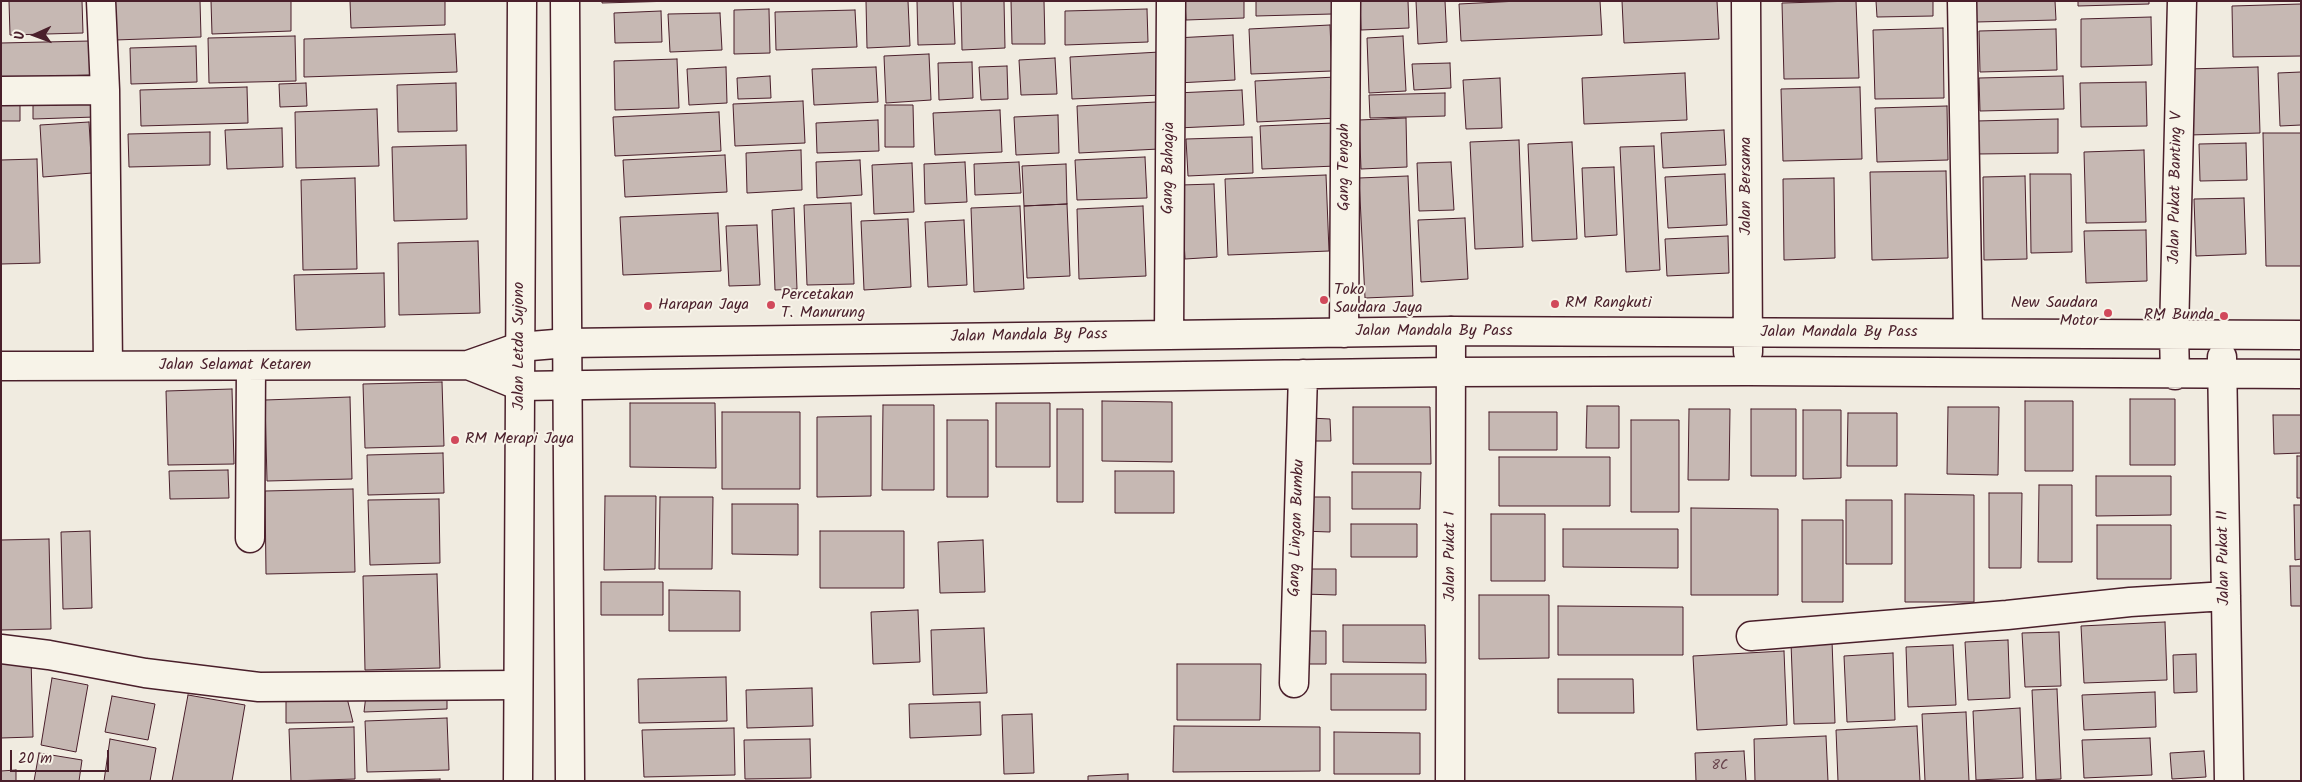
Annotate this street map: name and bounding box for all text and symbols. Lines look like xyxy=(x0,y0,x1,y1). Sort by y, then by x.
north arrow xyxy=(10,10,60,60)
text: U xyxy=(9,31,31,40)
street label: Jalan Pukat Banting V xyxy=(2166,112,2188,264)
street label: Gang Bahagia xyxy=(1160,122,1180,214)
street label: Gang Tengah xyxy=(1335,123,1355,211)
street label: Jalan Bersama xyxy=(1737,137,1757,235)
place label: Toko Saudara Jaya xyxy=(1334,281,1422,319)
street label: Jalan Letda Sujono xyxy=(510,282,530,410)
place label: Percetakan T. Manurung xyxy=(781,286,865,324)
marker: Toko Saudara Jaya xyxy=(1318,294,1330,306)
place label: RM Rangkuti xyxy=(1565,294,1652,314)
place label: New Saudara Motor xyxy=(2011,294,2098,332)
place label: Harapan Jaya xyxy=(658,296,749,316)
marker: RM Rangkuti xyxy=(1549,298,1561,310)
marker: Percetakan T. Manurung xyxy=(765,299,777,311)
marker: Harapan Jaya xyxy=(642,300,654,312)
place label: RM Bunda xyxy=(2144,306,2214,326)
marker: New Saudara Motor xyxy=(2102,307,2114,319)
marker: RM Bunda xyxy=(2218,310,2230,322)
street label: Jalan Mandala By Pass xyxy=(1355,322,1513,342)
street label: Jalan Mandala By Pass xyxy=(1760,323,1918,343)
street label: Jalan Mandala By Pass xyxy=(950,326,1108,348)
street label: Jalan Selamat Ketaren xyxy=(159,356,311,376)
place label: RM Merapi Jaya xyxy=(465,430,574,450)
marker: RM Merapi Jaya xyxy=(449,434,461,446)
street label: Gang Lingan Bumbu xyxy=(1286,459,1310,597)
street label: Jalan Pukat II xyxy=(2215,510,2235,606)
street label: Jalan Pukat I xyxy=(1441,511,1461,601)
scale bar xyxy=(12,740,111,772)
text: 20 m xyxy=(18,747,52,771)
house number: 8C xyxy=(1712,759,1728,775)

